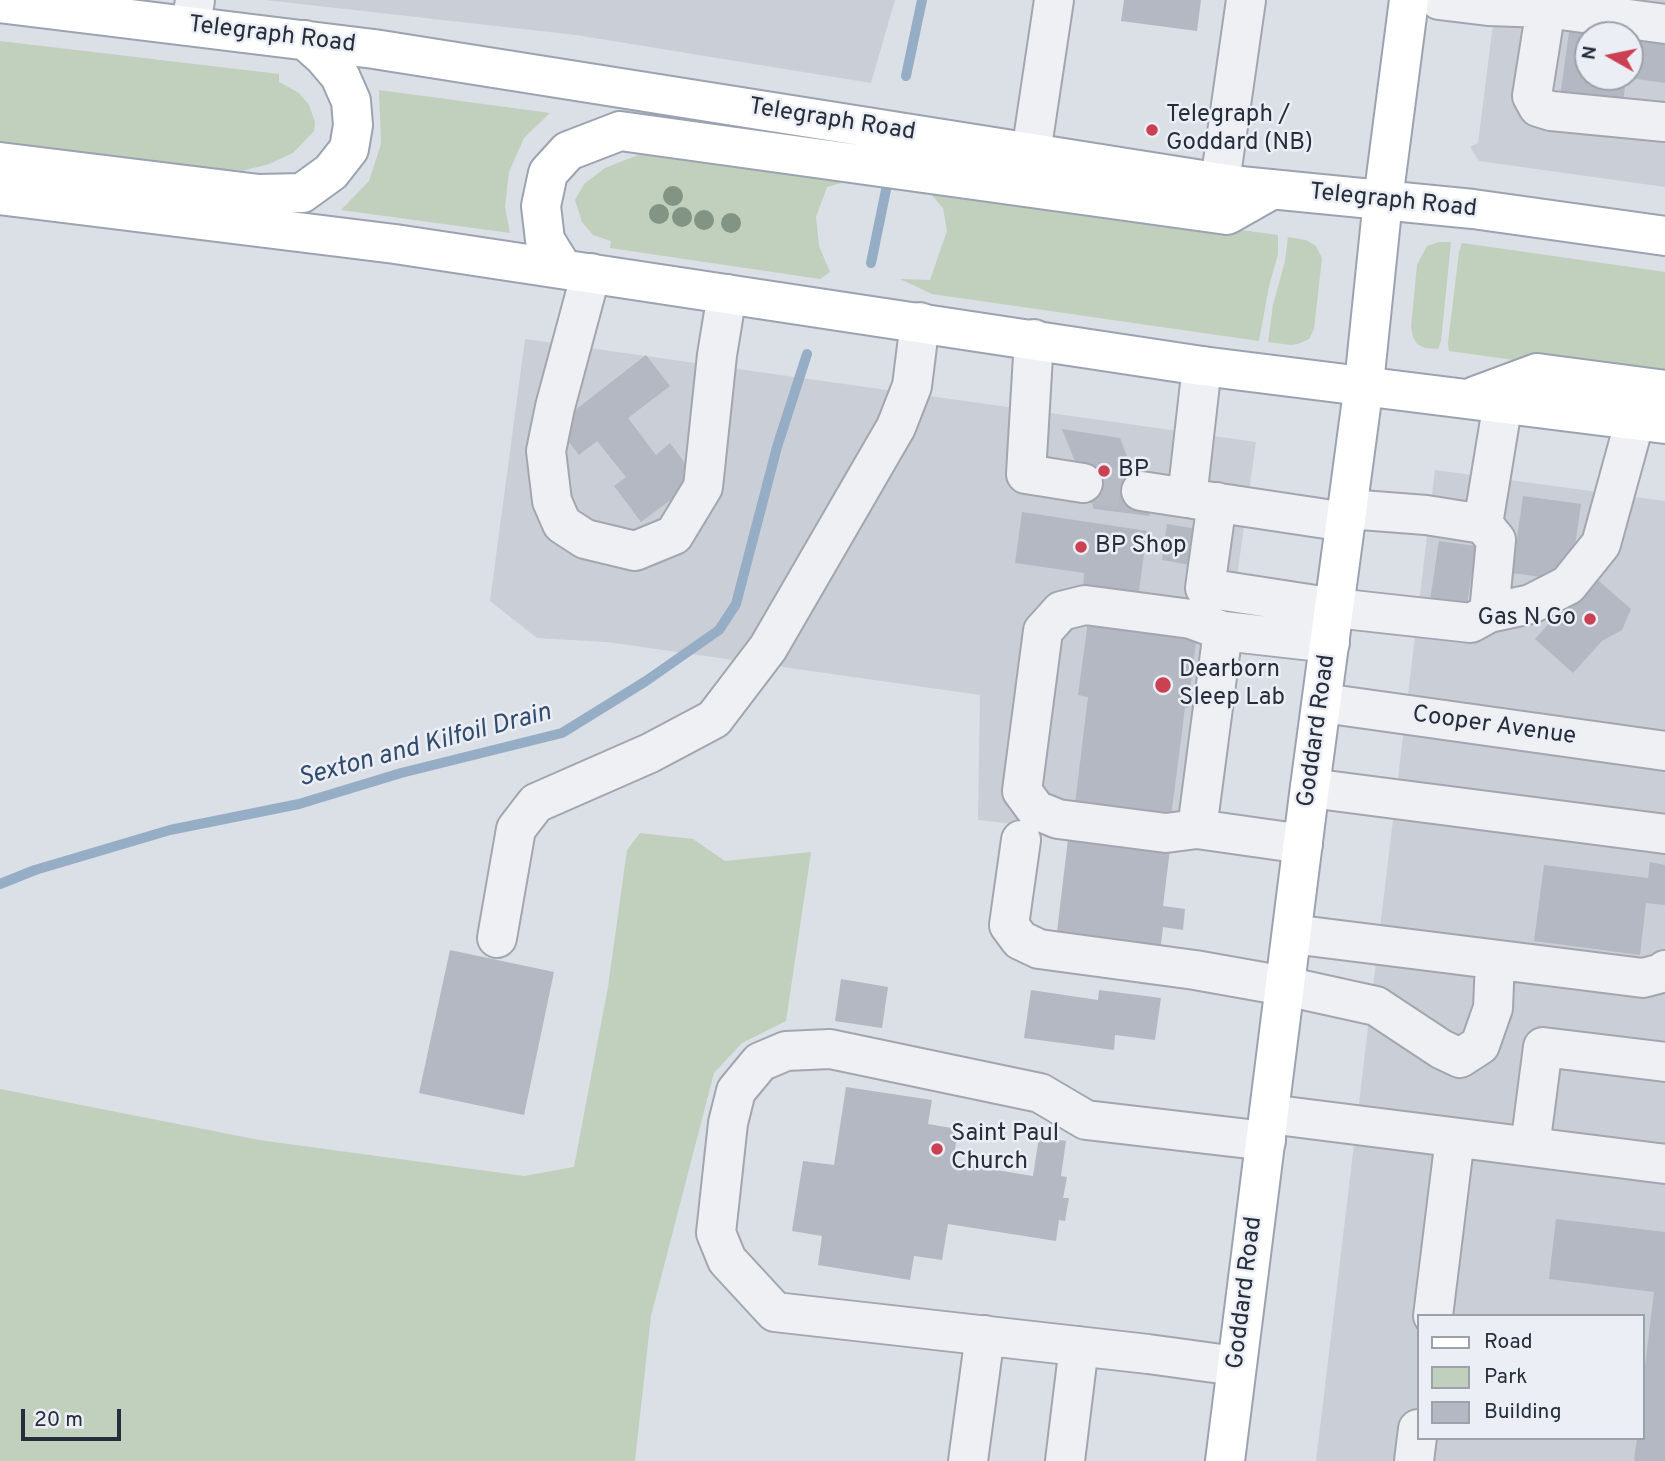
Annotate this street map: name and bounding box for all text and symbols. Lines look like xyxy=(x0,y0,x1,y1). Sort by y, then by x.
street label: Telegraph Road xyxy=(187,11,357,61)
north arrow xyxy=(1574,21,1644,91)
text: N xyxy=(1577,44,1603,62)
street label: Telegraph Road xyxy=(747,94,917,148)
place label: Telegraph / Goddard (NB) xyxy=(1166,102,1313,158)
marker: Telegraph / Goddard (NB) xyxy=(1144,122,1160,138)
street label: Telegraph Road xyxy=(1308,179,1478,225)
place label: BP xyxy=(1118,457,1149,485)
marker: BP xyxy=(1096,463,1112,479)
place label: BP Shop xyxy=(1095,533,1186,561)
marker: BP Shop xyxy=(1073,539,1089,555)
place label: Gas N Go xyxy=(1477,605,1576,633)
marker: Gas N Go xyxy=(1582,611,1598,627)
street label: Goddard Road xyxy=(1293,653,1343,809)
place label: Dearborn Sleep Lab xyxy=(1179,657,1285,713)
marker: Dearborn Sleep Lab xyxy=(1153,675,1173,695)
water label: Sexton and Kilfoil Drain xyxy=(295,698,555,796)
street label: Cooper Avenue xyxy=(1410,701,1578,753)
place label: Saint Paul Church xyxy=(951,1121,1059,1177)
marker: Saint Paul Church xyxy=(929,1141,945,1157)
street label: Goddard Road xyxy=(1222,1215,1270,1371)
legend xyxy=(1416,1314,1644,1440)
text: Road xyxy=(1484,1329,1533,1356)
text: Park xyxy=(1484,1364,1527,1391)
scale bar xyxy=(24,1394,124,1438)
text: Building xyxy=(1484,1399,1562,1426)
text: 20 m xyxy=(34,1407,83,1434)

